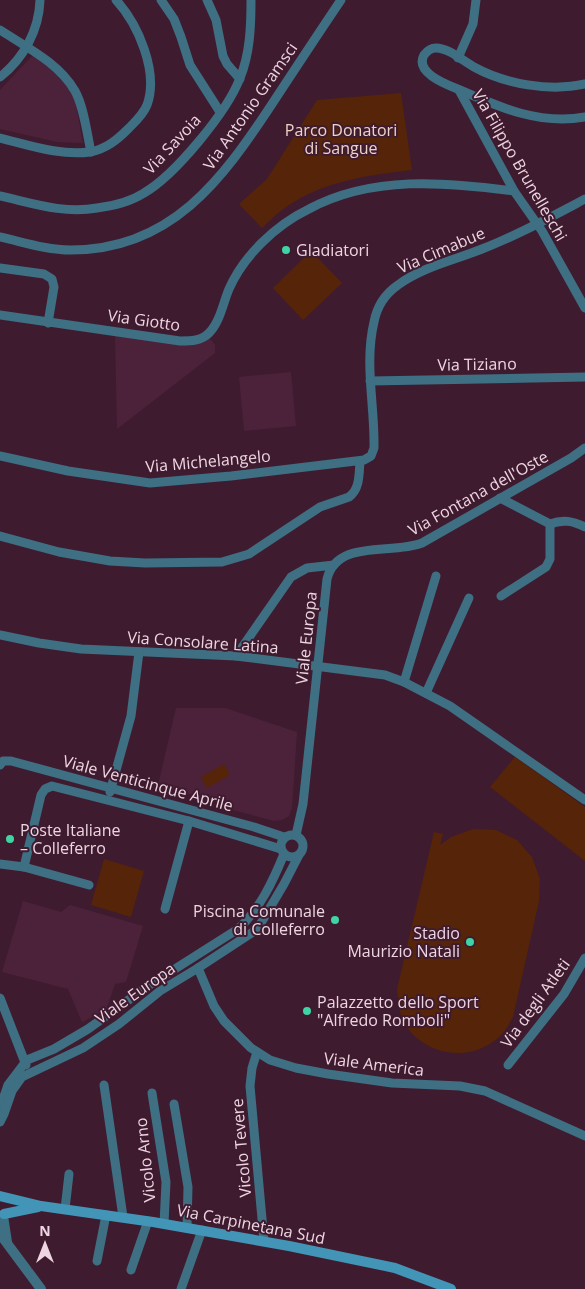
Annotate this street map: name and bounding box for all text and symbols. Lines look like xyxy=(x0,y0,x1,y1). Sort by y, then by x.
street label: Via Antonio Gramsci xyxy=(198,38,302,174)
street label: Via Filippo Brunelleschi xyxy=(467,85,573,245)
street label: Via Savoia xyxy=(138,109,206,179)
park label: Parco Donatori di Sangue xyxy=(285,119,397,159)
street label: Via Cimabue xyxy=(394,222,488,278)
place label: Gladiatori xyxy=(296,239,369,261)
marker: Gladiatori xyxy=(280,244,292,256)
street label: Via Giotto xyxy=(106,304,182,336)
street label: Via Tiziano xyxy=(437,352,517,376)
street label: Via Michelangelo xyxy=(144,445,272,477)
street label: Via Fontana dell'Oste xyxy=(404,445,552,541)
street label: Viale Europa xyxy=(290,591,322,685)
street label: Via Consolare Latina xyxy=(127,626,279,658)
street label: Viale Venticinque Aprile xyxy=(60,750,236,816)
place label: Poste Italiane – Colleferro xyxy=(20,819,121,859)
marker: Poste Italiane – Colleferro xyxy=(4,833,16,845)
place label: Piscina Comunale di Colleferro xyxy=(193,900,325,940)
marker: Piscina Comunale di Colleferro xyxy=(329,914,341,926)
place label: Stadio Maurizio Natali xyxy=(347,922,460,962)
marker: Stadio Maurizio Natali xyxy=(464,936,476,948)
street label: Via degli Atleti xyxy=(495,954,575,1052)
street label: Viale Europa xyxy=(91,957,179,1029)
place label: Palazzetto dello Sport "Alfredo Romboli" xyxy=(317,991,479,1031)
marker: Palazzetto dello Sport "Alfredo Romboli" xyxy=(301,1005,313,1017)
street label: Viale America xyxy=(323,1047,425,1081)
street label: Vicolo Tevere xyxy=(226,1098,256,1198)
street label: Vicolo Arno xyxy=(130,1117,160,1203)
street label: Via Carpinetana Sud xyxy=(175,1199,327,1249)
north arrow xyxy=(20,1219,70,1269)
text: N xyxy=(39,1221,51,1240)

